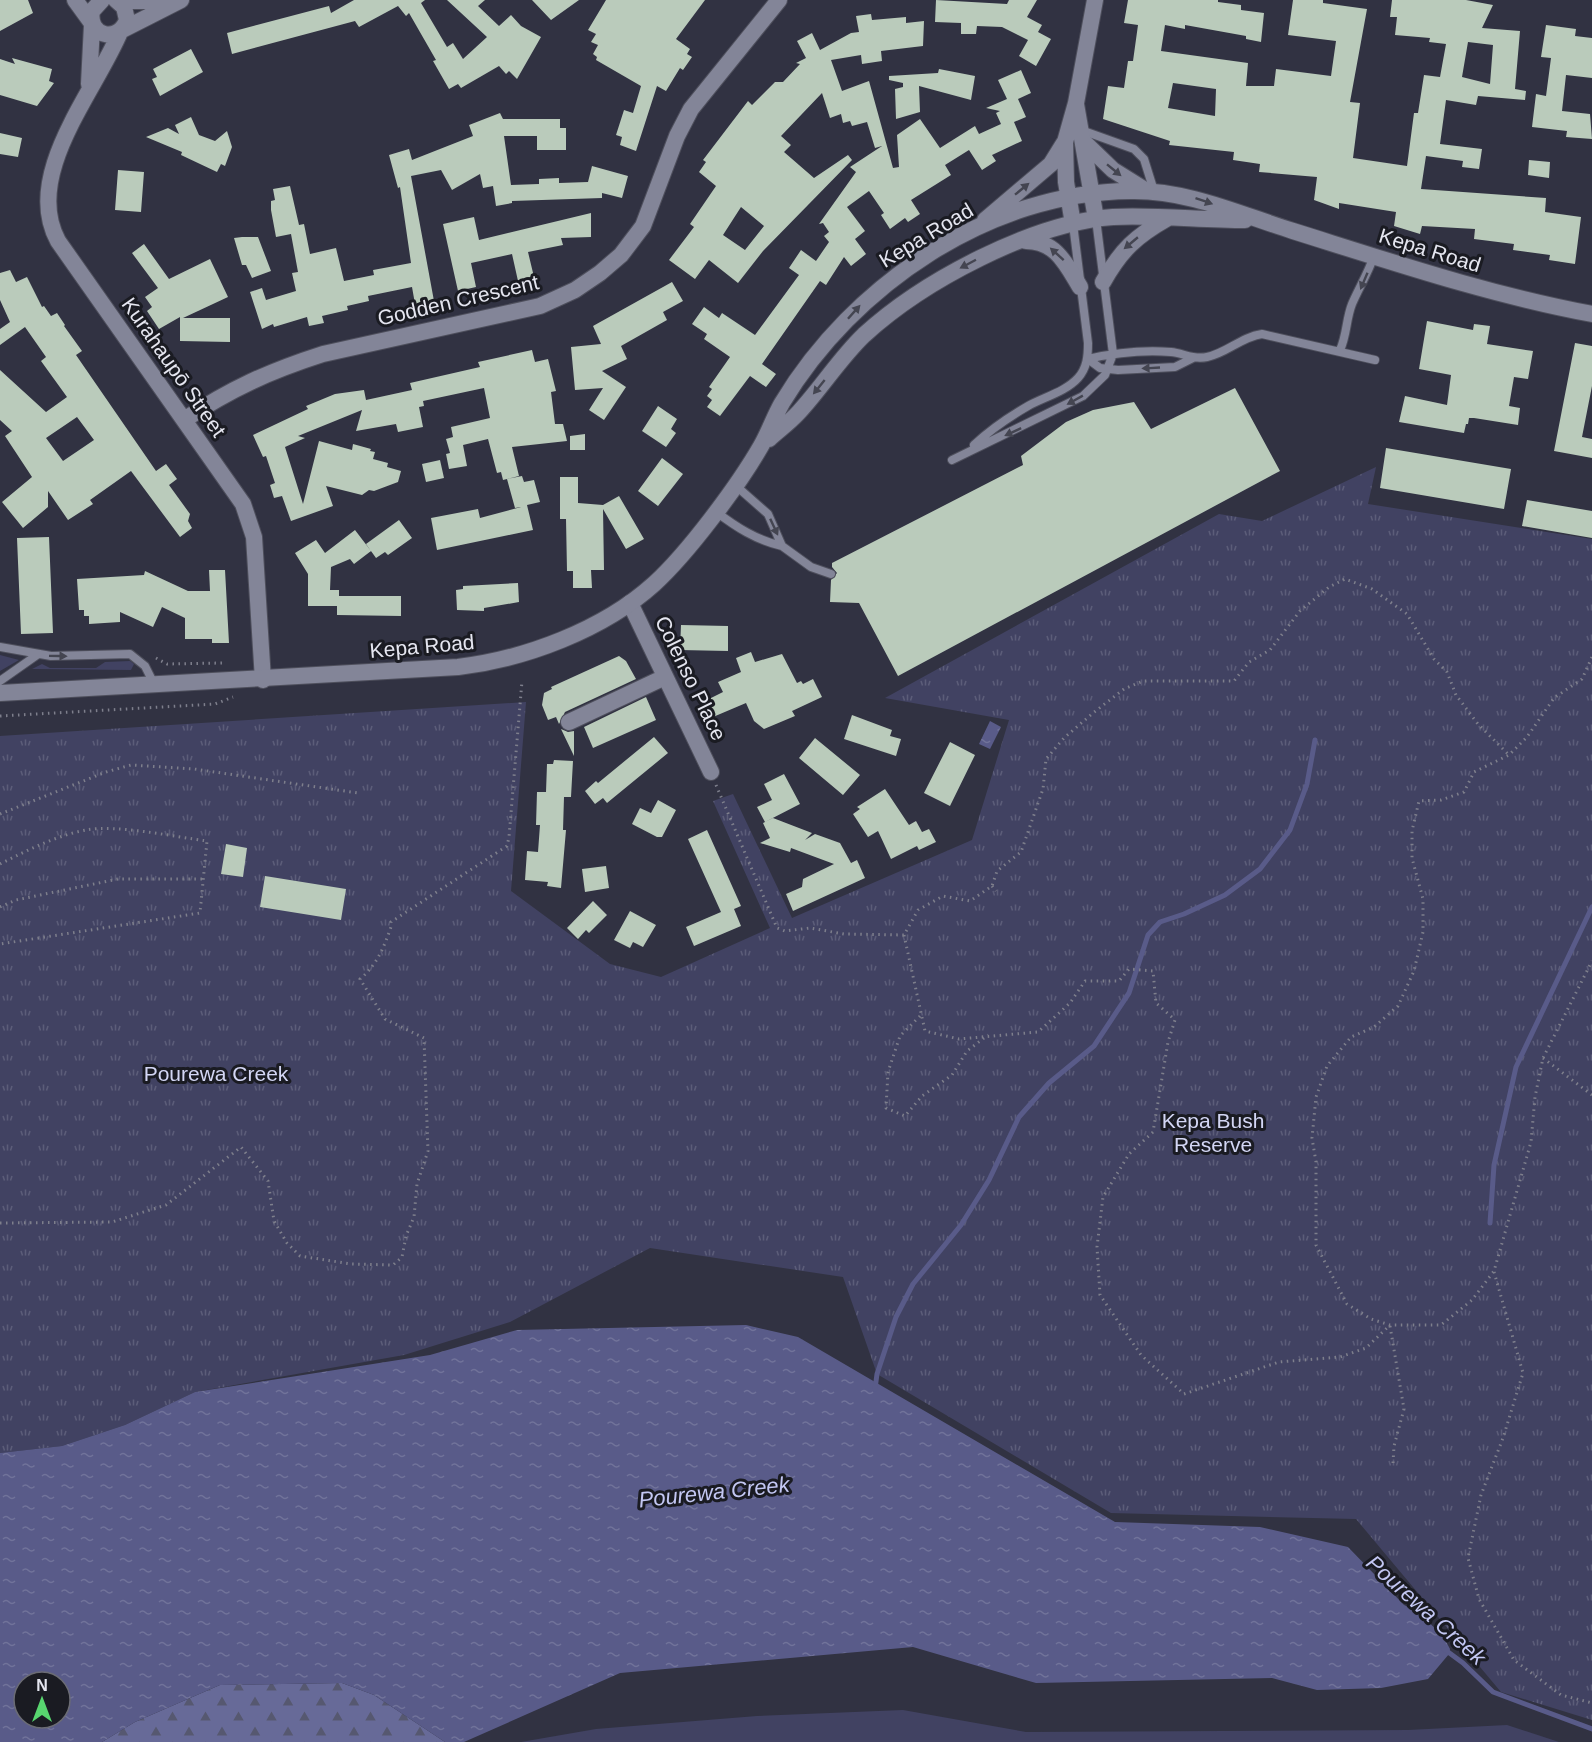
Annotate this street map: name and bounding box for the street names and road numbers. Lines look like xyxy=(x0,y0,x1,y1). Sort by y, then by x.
street label: Kepa Road xyxy=(875,198,977,272)
street label: Kepa Road xyxy=(1376,224,1484,276)
street label: Godden Crescent xyxy=(375,270,541,330)
street label: Kurahaupō Street xyxy=(117,293,231,441)
street label: Colenso Place xyxy=(651,612,731,744)
street label: Kepa Road xyxy=(369,630,475,662)

